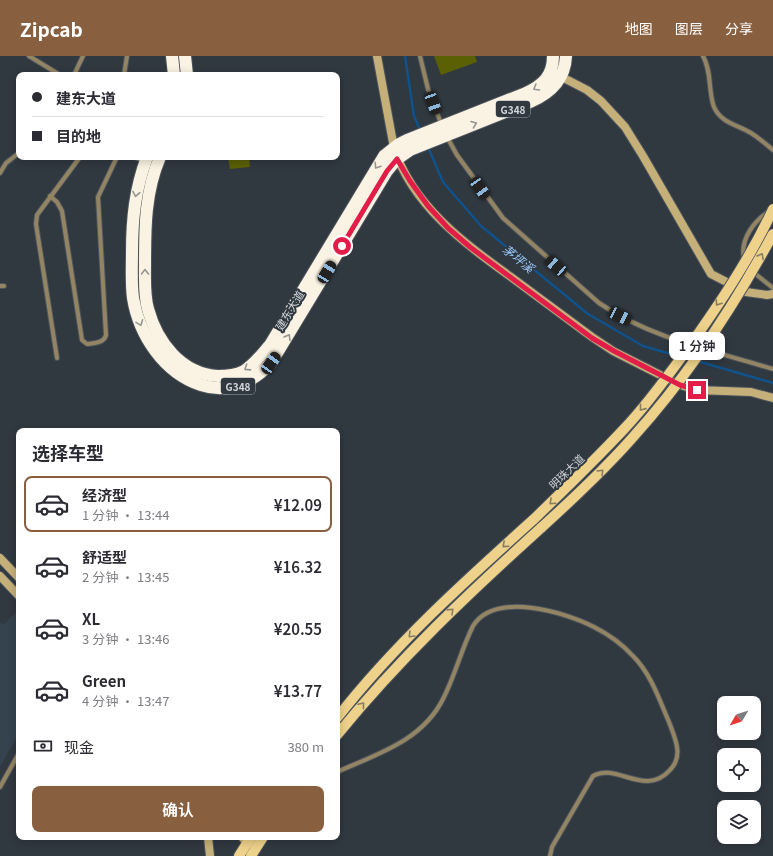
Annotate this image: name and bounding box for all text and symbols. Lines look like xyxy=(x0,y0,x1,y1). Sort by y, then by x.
text: Zipcab xyxy=(20,15,83,42)
text: 地图 xyxy=(625,18,653,38)
text: 图层 xyxy=(675,18,703,38)
text: 分享 xyxy=(725,18,753,38)
one-way arrow xyxy=(533,83,540,91)
text: 建东大道 xyxy=(56,87,116,108)
car xyxy=(423,90,443,116)
road number: G348 xyxy=(496,101,530,117)
one-way arrow xyxy=(471,121,478,129)
text: 目的地 xyxy=(56,125,101,146)
one-way arrow xyxy=(374,162,382,169)
car xyxy=(468,175,492,201)
one-way arrow xyxy=(132,191,140,197)
route start xyxy=(333,237,351,255)
water label: 茅坪溪 xyxy=(500,240,540,277)
one-way arrow xyxy=(757,253,764,260)
car xyxy=(543,254,569,278)
car xyxy=(316,259,338,285)
one-way arrow xyxy=(141,269,149,275)
street label: 建东大道 xyxy=(271,287,307,333)
one-way arrow xyxy=(716,299,723,306)
car xyxy=(607,305,633,327)
one-way arrow xyxy=(136,319,144,326)
callout: 1 分钟 xyxy=(669,332,725,360)
one-way arrow xyxy=(284,334,291,341)
text: 1 分钟 xyxy=(679,336,715,355)
car xyxy=(259,350,283,376)
one-way arrow xyxy=(244,363,251,371)
road number: G348 xyxy=(221,378,255,394)
route end xyxy=(688,381,706,399)
one-way arrow xyxy=(639,403,646,411)
text: 选择车型 xyxy=(32,439,104,465)
street label: 明珠大道 xyxy=(545,450,587,492)
one-way arrow xyxy=(596,469,604,476)
text: 经济型 xyxy=(82,484,127,505)
icon: car xyxy=(34,486,70,522)
text: ¥12.09 xyxy=(274,494,322,515)
one-way arrow xyxy=(549,497,557,505)
text: 1 分钟 · 13:44 xyxy=(82,505,169,524)
one-way arrow xyxy=(502,540,510,548)
text: 舒适型 xyxy=(82,546,127,567)
icon: car xyxy=(34,548,70,584)
text: ¥16.32 xyxy=(274,556,322,577)
text: 2 分钟 · 13:45 xyxy=(82,567,169,586)
text: XL xyxy=(82,608,100,629)
one-way arrow xyxy=(446,608,454,615)
icon: car xyxy=(34,610,70,646)
text: ¥20.55 xyxy=(274,618,322,639)
text: 3 分钟 · 13:46 xyxy=(82,629,169,648)
one-way arrow xyxy=(408,630,416,638)
text: Green xyxy=(82,670,126,691)
icon: car xyxy=(34,672,70,708)
text: ¥13.77 xyxy=(274,680,322,701)
text: 4 分钟 · 13:47 xyxy=(82,691,169,710)
north arrow xyxy=(717,696,761,740)
map controls xyxy=(717,696,761,844)
one-way arrow xyxy=(357,703,364,710)
icon: cash xyxy=(32,735,54,757)
text: 现金 xyxy=(64,736,94,757)
text: 380 m xyxy=(287,737,324,756)
button: locate xyxy=(717,748,761,792)
button: 确认 xyxy=(32,786,324,832)
button: layers xyxy=(717,800,761,844)

